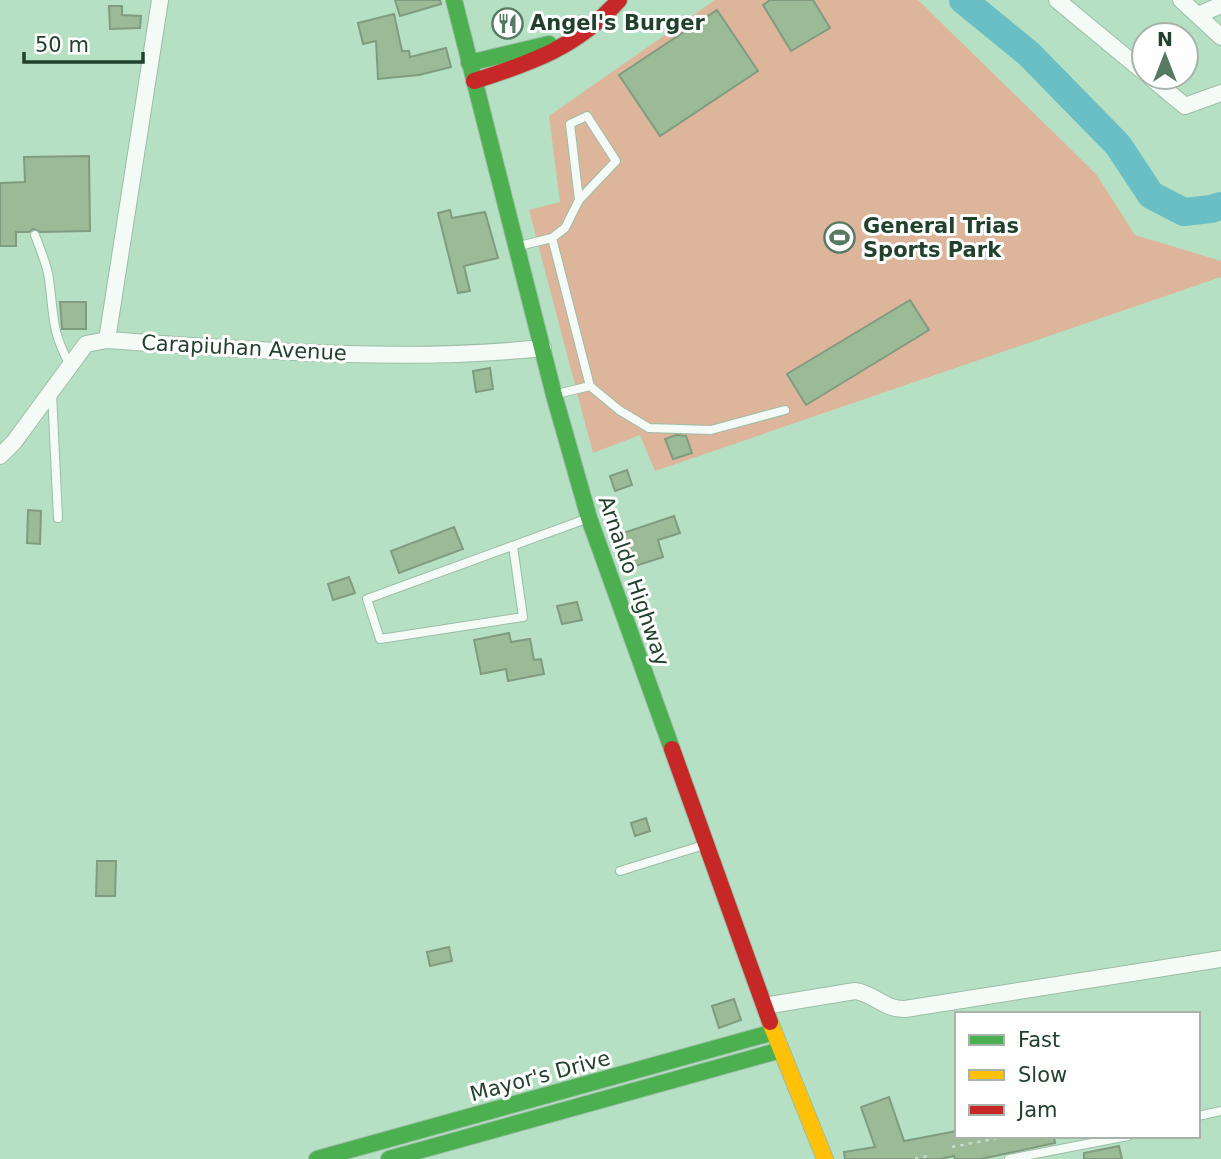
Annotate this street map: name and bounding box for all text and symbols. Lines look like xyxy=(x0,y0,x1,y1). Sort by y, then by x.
restaurant icon: Angel's Burger xyxy=(490,6,524,40)
place label: Angel's Burger xyxy=(530,11,706,35)
scale bar xyxy=(24,21,144,65)
north arrow xyxy=(1130,21,1200,91)
text: N xyxy=(1157,28,1173,50)
text: 50 m xyxy=(35,33,89,57)
place label: General Trias Sports Park xyxy=(863,214,1019,262)
sports icon: General Trias Sports Park xyxy=(823,221,857,255)
street label: Carapiuhan Avenue xyxy=(141,331,347,365)
street label: Arnaldo Highway xyxy=(594,493,674,669)
legend xyxy=(955,1012,1200,1138)
text: Fast xyxy=(1018,1028,1060,1052)
street label: Mayor's Drive xyxy=(467,1046,613,1106)
text: Slow xyxy=(1018,1063,1067,1087)
text: Jam xyxy=(1016,1098,1058,1122)

